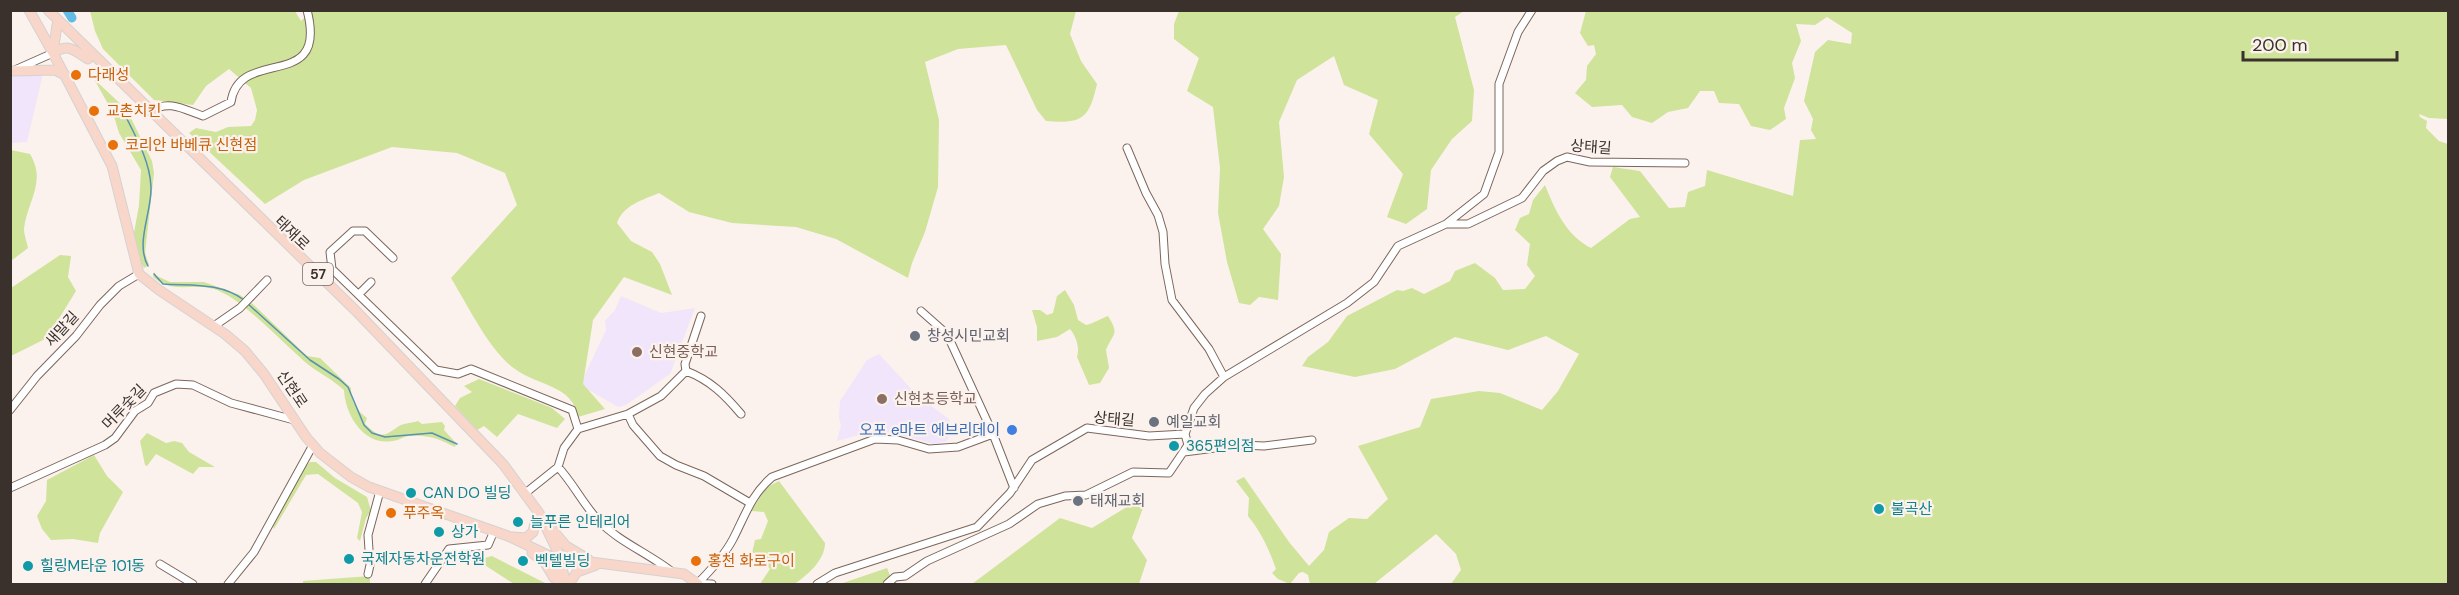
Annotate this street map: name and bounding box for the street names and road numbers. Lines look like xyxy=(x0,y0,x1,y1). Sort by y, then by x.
street label: 상태길 xyxy=(1570,136,1612,158)
street label: 태재로 xyxy=(270,211,314,255)
road number: 57 xyxy=(303,263,333,285)
street label: 새말길 xyxy=(41,307,83,351)
street label: 신현로 xyxy=(272,366,312,412)
street label: 머루숯길 xyxy=(98,380,150,434)
street label: 상태길 xyxy=(1093,407,1135,431)

